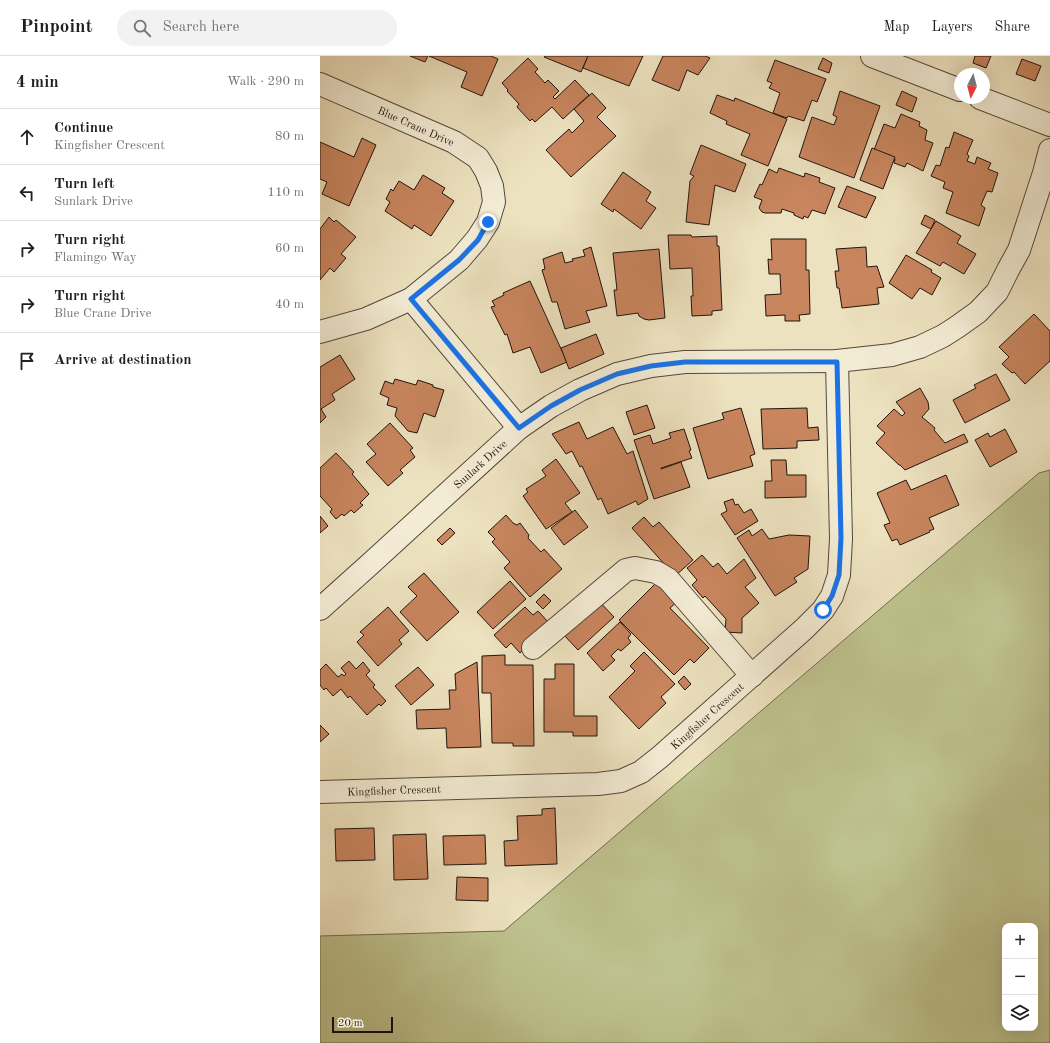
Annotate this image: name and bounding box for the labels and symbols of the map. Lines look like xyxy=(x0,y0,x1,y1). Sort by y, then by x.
north arrow xyxy=(954,68,990,104)
street label: Blue Crane Drive xyxy=(376,106,455,149)
route end xyxy=(479,213,497,231)
street label: Sunlark Drive xyxy=(453,439,509,492)
route start xyxy=(814,601,832,619)
street label: Kingfisher Crescent xyxy=(669,682,747,753)
street label: Kingfisher Crescent xyxy=(347,784,441,799)
scale bar xyxy=(332,1015,393,1034)

